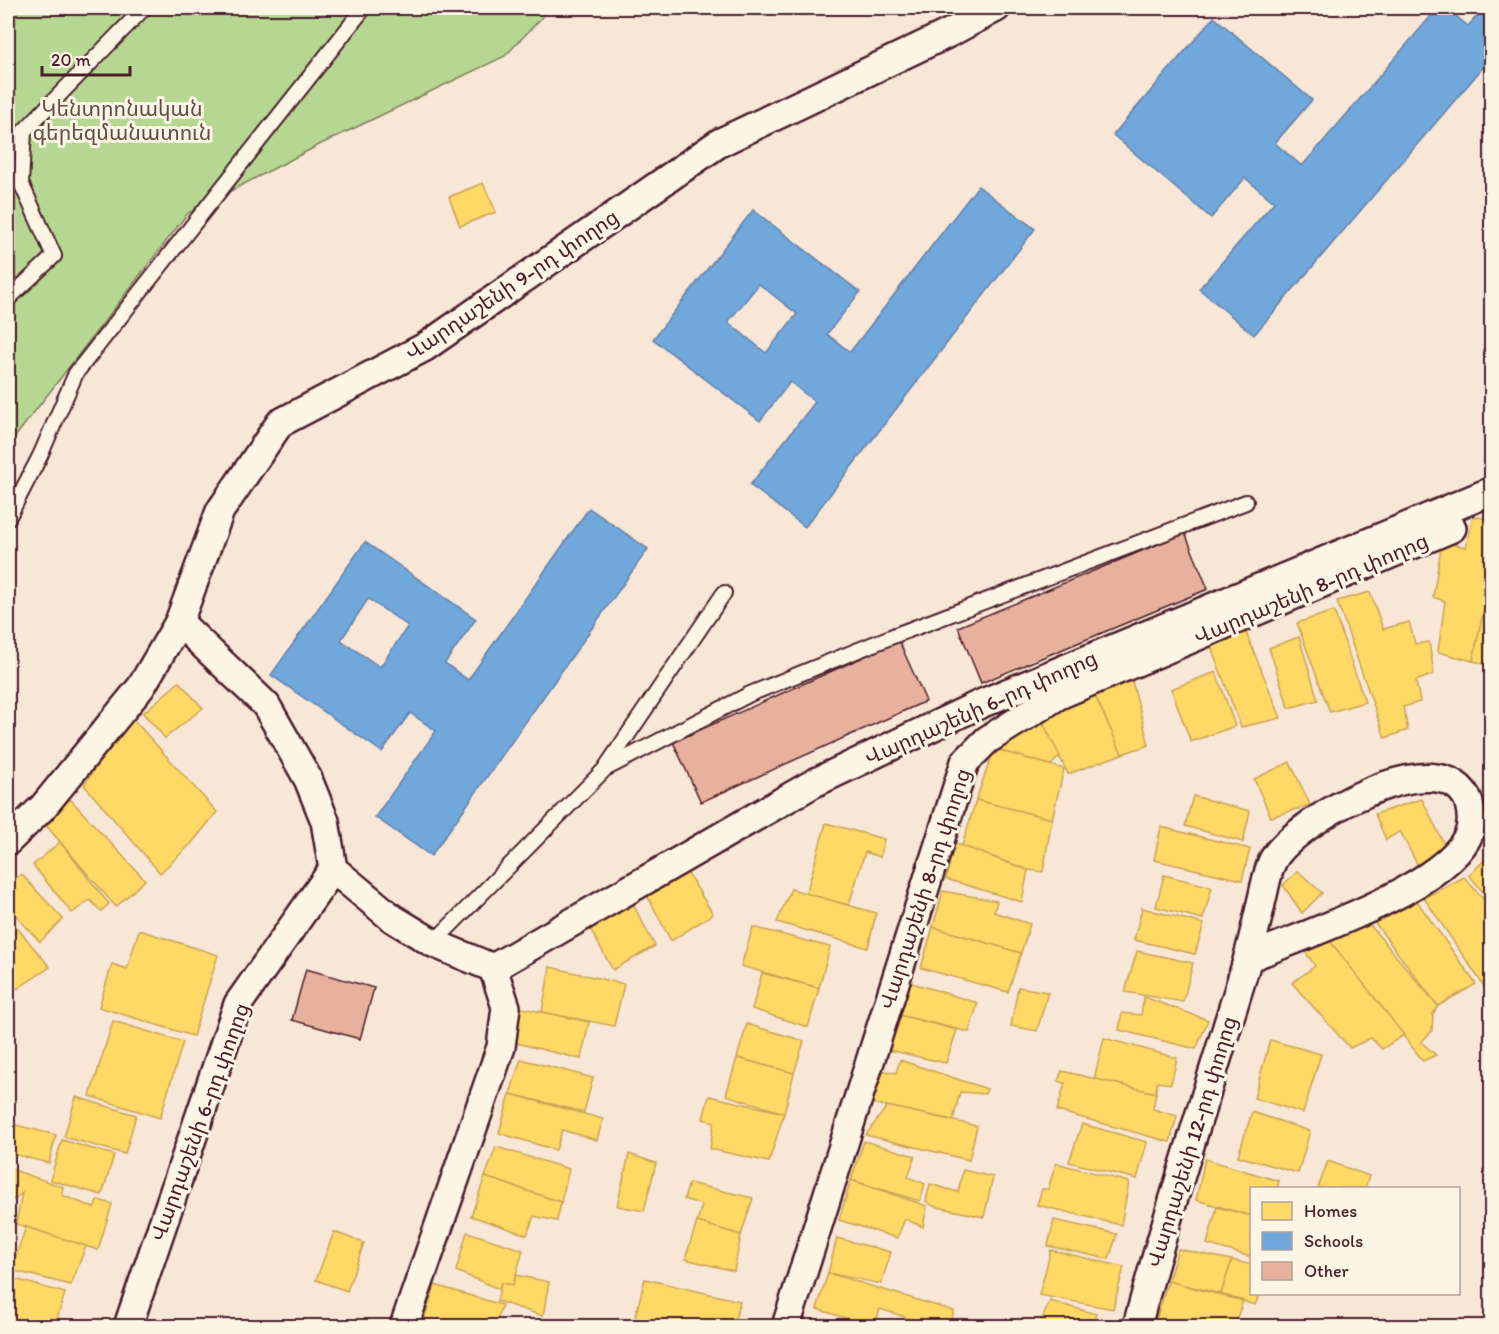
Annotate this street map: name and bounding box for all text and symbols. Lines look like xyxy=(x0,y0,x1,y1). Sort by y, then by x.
scale bar xyxy=(42,39,130,77)
text: 20 m xyxy=(51,49,91,71)
park label: Կենտրոնական գերեզմանատուն xyxy=(33,96,211,145)
street label: Վարդաշենի 9-րդ փողոց xyxy=(400,204,623,365)
street label: Վարդաշենի 8-րդ փողոց xyxy=(1190,528,1432,649)
street label: Վարդաշենի 6-րդ փողոց xyxy=(861,645,1101,770)
street label: Վարդաշենի 8-րդ փողոց xyxy=(874,765,975,1013)
street label: Վարդաշենի 6-րդ փողոց xyxy=(145,999,254,1244)
street label: Վարդաշենի 12-րդ փողոց xyxy=(1141,1013,1242,1271)
legend xyxy=(1250,1187,1460,1295)
text: Homes xyxy=(1304,1200,1357,1222)
text: Schools xyxy=(1304,1230,1363,1252)
text: Other xyxy=(1304,1260,1350,1282)

